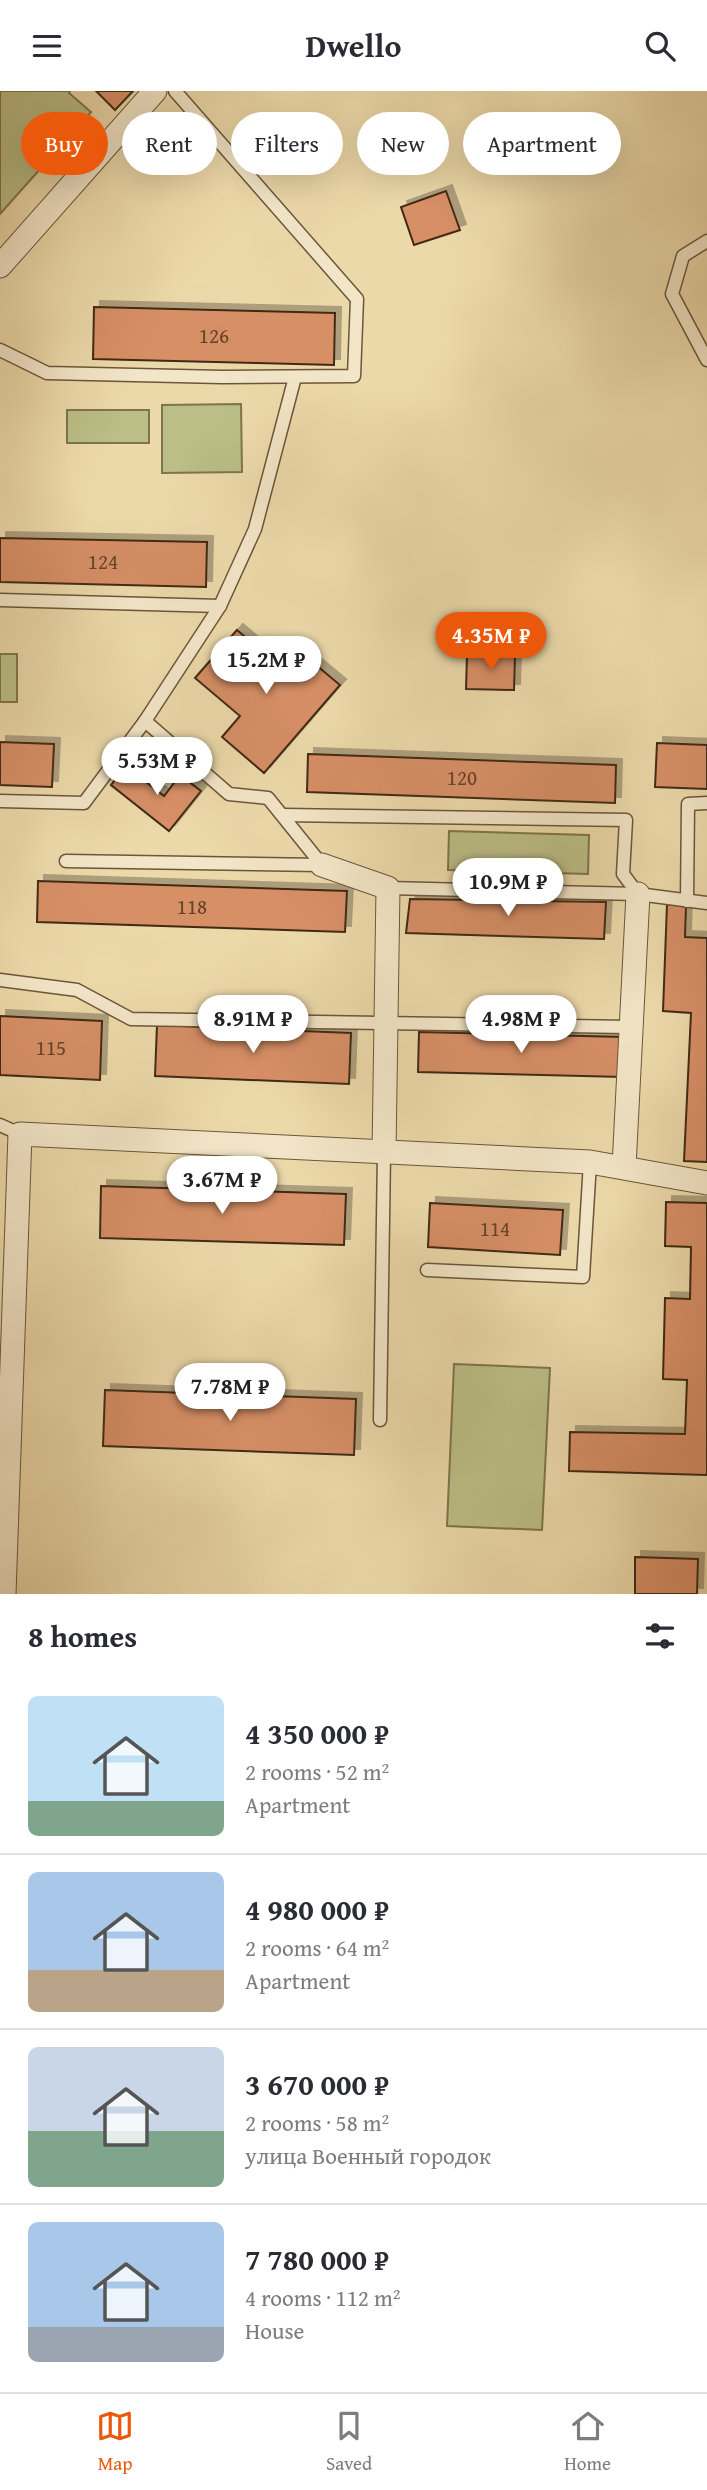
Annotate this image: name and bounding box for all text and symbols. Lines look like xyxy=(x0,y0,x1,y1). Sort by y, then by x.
text: Dwello xyxy=(306,22,401,69)
icon: menu xyxy=(28,27,66,65)
icon: search xyxy=(641,27,679,65)
chip: Buy xyxy=(21,112,108,175)
chip: Rent xyxy=(122,112,217,175)
chip: Filters xyxy=(231,112,343,175)
chip: New xyxy=(357,112,449,175)
chip: Apartment xyxy=(463,112,621,175)
house number: 126 xyxy=(199,320,229,351)
house number: 124 xyxy=(88,546,118,577)
pin: 4.35M ₽ xyxy=(426,613,556,672)
text: 4.35M ₽ xyxy=(451,618,531,651)
pin: 15.2M ₽ xyxy=(201,637,331,696)
text: 15.2M ₽ xyxy=(226,642,306,675)
pin: 5.53M ₽ xyxy=(92,737,222,797)
text: 5.53M ₽ xyxy=(117,743,197,776)
house number: 120 xyxy=(447,762,477,793)
pin: 10.9M ₽ xyxy=(443,859,573,918)
text: 10.9M ₽ xyxy=(468,864,548,897)
house number: 118 xyxy=(177,891,207,922)
pin: 8.91M ₽ xyxy=(188,995,318,1055)
pin: 4.98M ₽ xyxy=(456,995,586,1055)
text: 8.91M ₽ xyxy=(213,1001,293,1034)
text: 4.98M ₽ xyxy=(481,1001,561,1034)
house number: 115 xyxy=(36,1032,66,1063)
pin: 3.67M ₽ xyxy=(157,1157,287,1216)
text: 3.67M ₽ xyxy=(182,1162,262,1195)
house number: 114 xyxy=(480,1213,510,1244)
pin: 7.78M ₽ xyxy=(165,1363,295,1423)
text: 7.78M ₽ xyxy=(190,1369,270,1402)
text: 8 homes xyxy=(28,1614,137,1658)
icon: filters xyxy=(641,1617,679,1655)
text: 4 350 000 ₽ xyxy=(245,1711,389,1755)
icon: home xyxy=(84,1724,168,1808)
text: 2 rooms · 52 m² xyxy=(245,1755,389,1788)
text: Apartment xyxy=(245,1788,350,1821)
text: 4 980 000 ₽ xyxy=(245,1887,389,1931)
icon: home xyxy=(84,1900,168,1984)
text: 2 rooms · 64 m² xyxy=(245,1931,389,1964)
text: Apartment xyxy=(245,1964,350,1997)
text: 3 670 000 ₽ xyxy=(245,2062,389,2106)
icon: home xyxy=(84,2075,168,2159)
text: 2 rooms · 58 m² xyxy=(245,2106,389,2139)
text: улица Военный городок xyxy=(245,2139,491,2172)
text: 7 780 000 ₽ xyxy=(245,2237,389,2281)
icon: home xyxy=(84,2250,168,2334)
text: 4 rooms · 112 m² xyxy=(245,2281,400,2314)
text: House xyxy=(245,2314,304,2347)
tab: Map xyxy=(96,2407,134,2477)
tab: Saved xyxy=(326,2407,372,2477)
tab: Home xyxy=(564,2407,611,2477)

